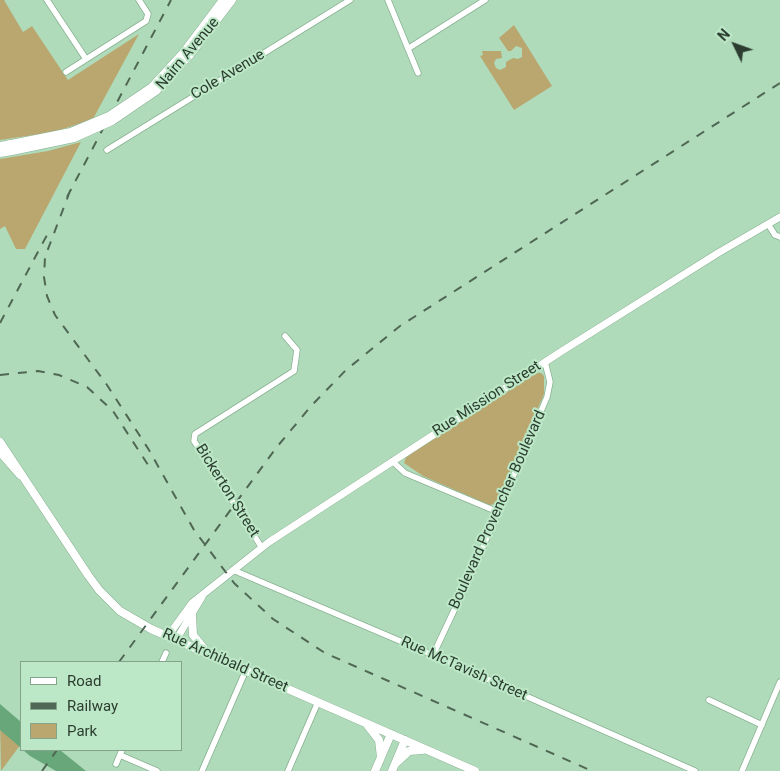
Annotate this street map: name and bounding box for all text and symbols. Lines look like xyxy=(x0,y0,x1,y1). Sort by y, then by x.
street label: Nairn Avenue xyxy=(153,14,223,94)
north arrow xyxy=(710,20,760,70)
text: N xyxy=(715,26,733,44)
street label: Cole Avenue xyxy=(188,46,268,104)
street label: Rue Mission Street xyxy=(430,357,544,441)
street label: Boulevard Provencher Boulevard xyxy=(446,408,550,612)
street label: Bickerton Street xyxy=(191,441,263,541)
street label: Rue Archibald Street xyxy=(159,625,291,697)
street label: Rue McTavish Street xyxy=(398,633,530,705)
legend xyxy=(20,661,182,751)
text: Road xyxy=(67,672,101,690)
text: Railway xyxy=(67,697,118,715)
text: Park xyxy=(67,722,97,740)

